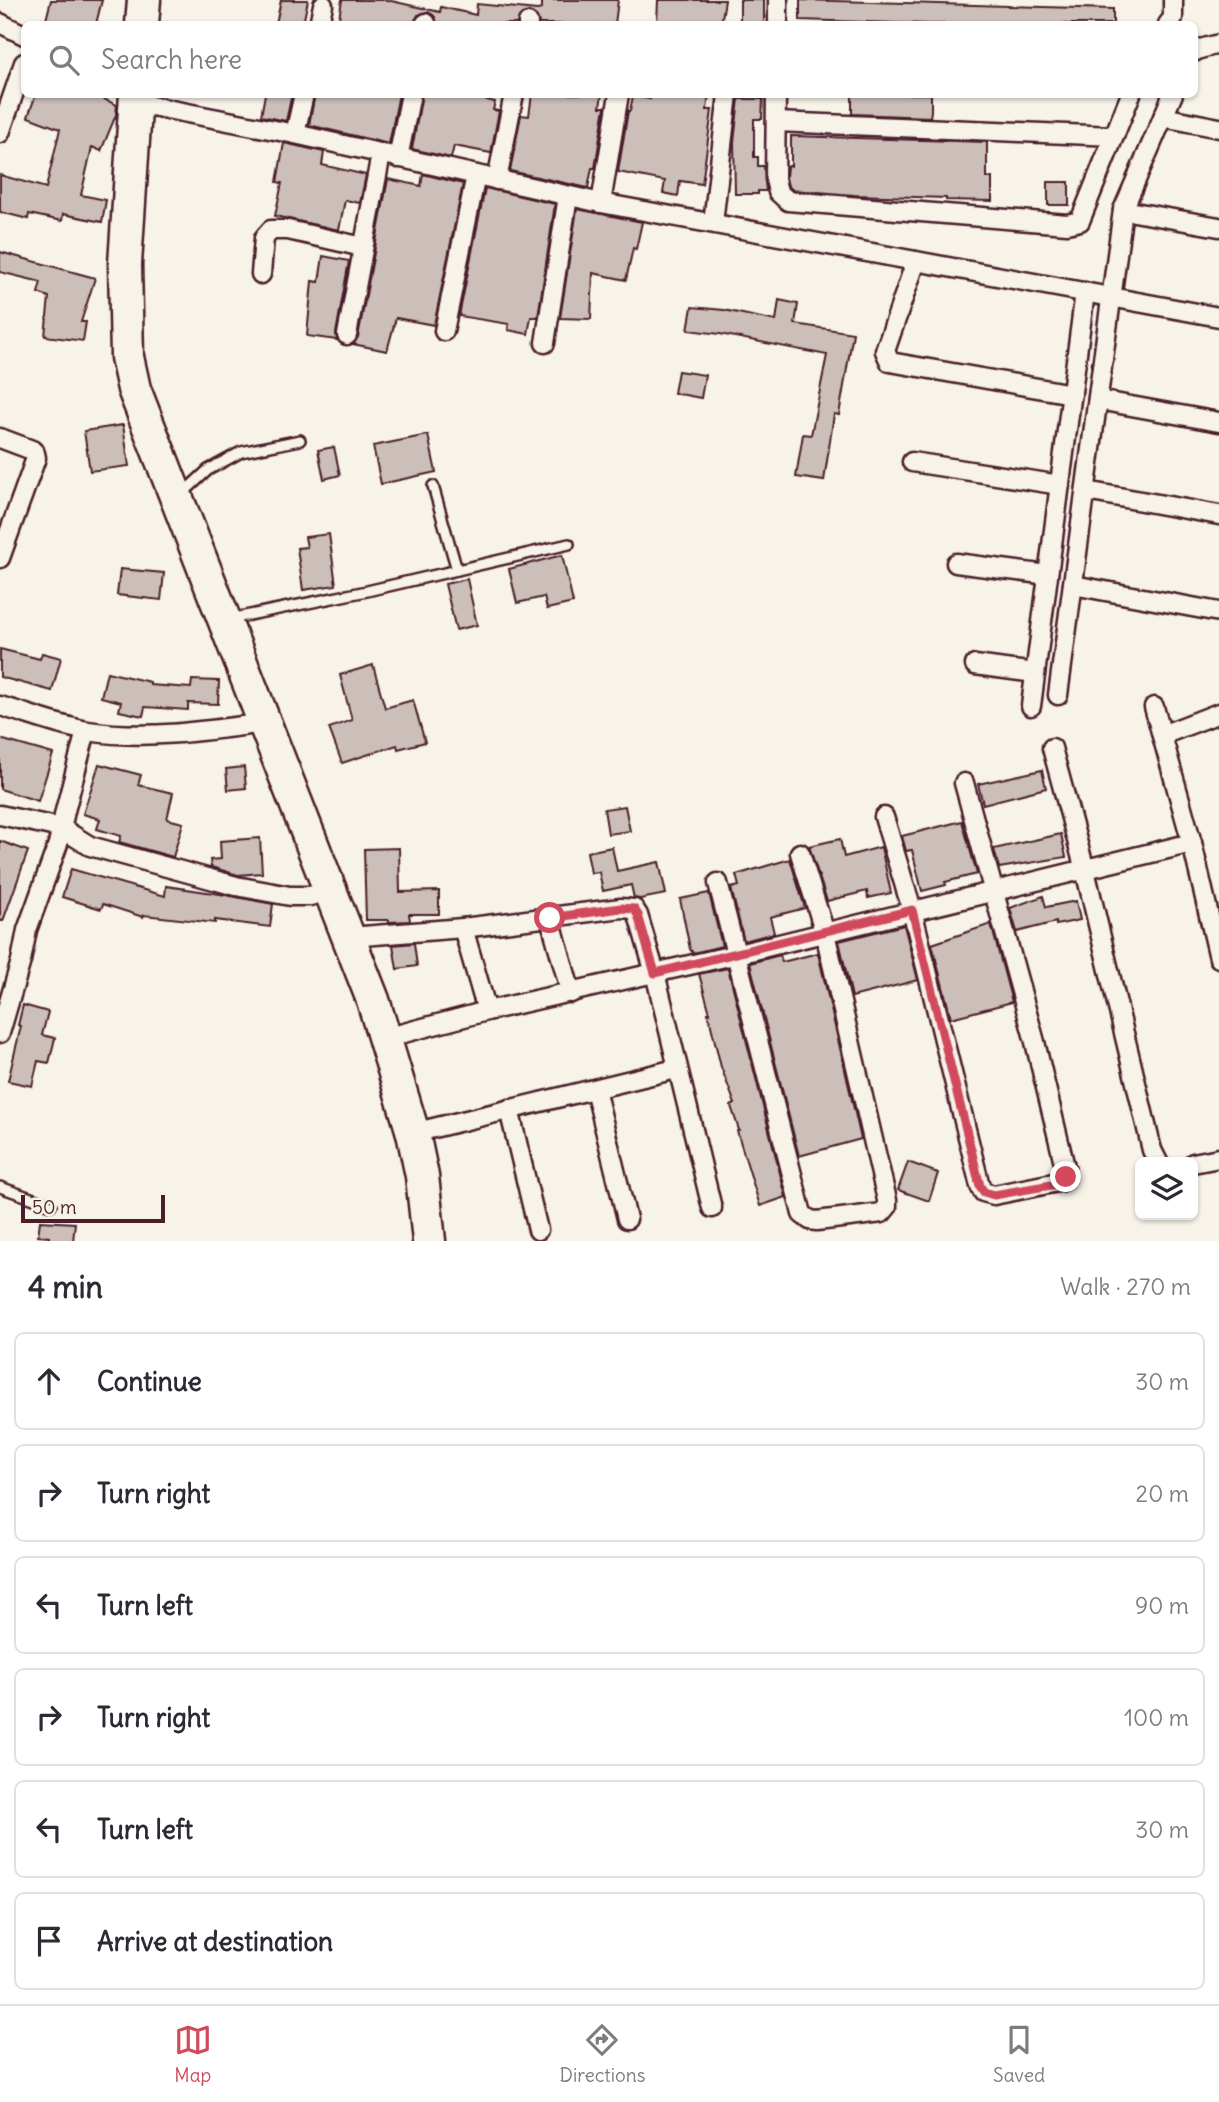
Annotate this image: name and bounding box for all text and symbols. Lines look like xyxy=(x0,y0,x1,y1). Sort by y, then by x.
search box xyxy=(21,21,1198,98)
icon: search xyxy=(45,41,83,79)
text: Search here xyxy=(101,43,242,76)
route start xyxy=(534,902,565,933)
map controls xyxy=(1135,1157,1198,1220)
button: layers xyxy=(1135,1157,1198,1220)
route end xyxy=(1050,1161,1081,1192)
scale bar xyxy=(21,1192,164,1224)
text: 50 m xyxy=(32,1195,77,1219)
text: 4 min xyxy=(28,1268,103,1306)
text: Walk · 270 m xyxy=(1060,1272,1191,1301)
icon: ahead xyxy=(30,1362,68,1400)
text: Continue xyxy=(97,1365,202,1398)
text: 30 m xyxy=(1135,1367,1189,1396)
icon: right xyxy=(30,1474,68,1512)
text: Turn right xyxy=(97,1477,210,1510)
text: 20 m xyxy=(1136,1479,1189,1508)
icon: left xyxy=(30,1586,68,1624)
text: Turn left xyxy=(97,1589,193,1622)
text: 90 m xyxy=(1135,1591,1189,1620)
icon: right xyxy=(30,1698,68,1736)
text: Turn right xyxy=(97,1701,210,1734)
text: 100 m xyxy=(1124,1703,1189,1732)
icon: left xyxy=(30,1810,68,1848)
text: Turn left xyxy=(97,1813,193,1846)
text: 30 m xyxy=(1135,1815,1189,1844)
icon: arrive xyxy=(30,1922,68,1960)
text: Arrive at destination xyxy=(97,1925,333,1958)
tab: Map xyxy=(174,2021,212,2087)
tab: Directions xyxy=(560,2021,645,2087)
tab: Saved xyxy=(993,2021,1045,2087)

